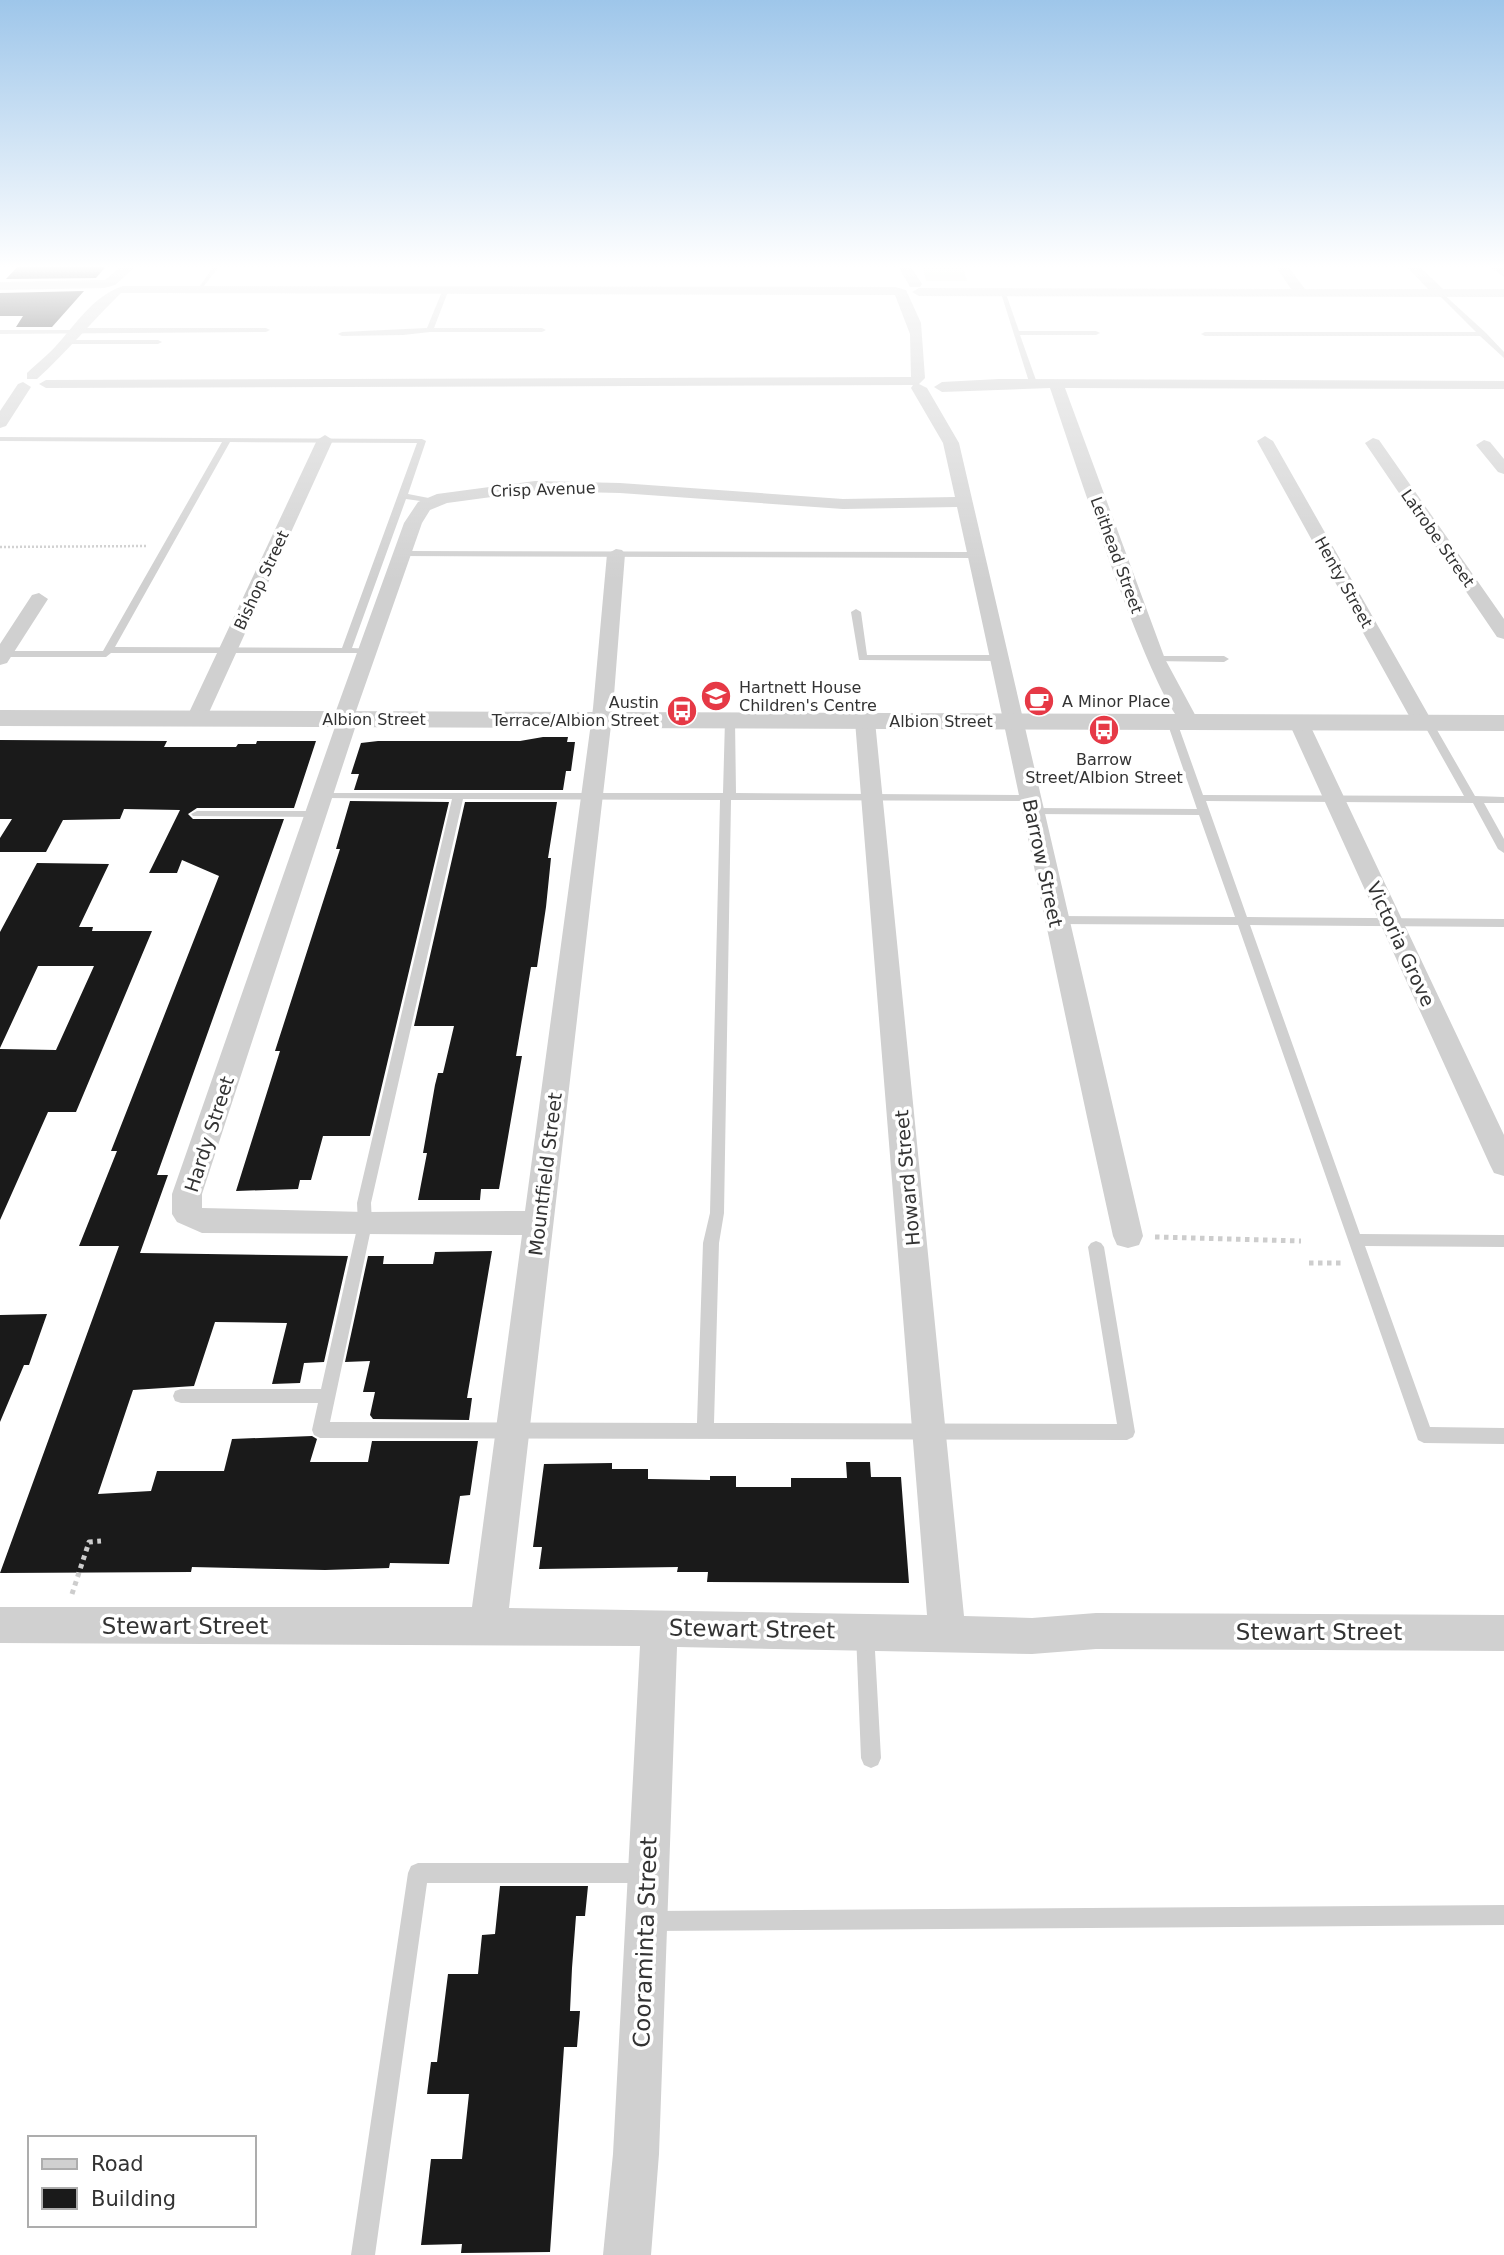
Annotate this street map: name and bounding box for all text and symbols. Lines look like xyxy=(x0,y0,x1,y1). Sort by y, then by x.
street label: Crisp Avenue xyxy=(490,478,596,501)
street label: Latrobe Street xyxy=(1397,486,1478,591)
street label: Leithead Street xyxy=(1087,494,1146,616)
street label: Bishop Street xyxy=(230,527,293,633)
street label: Henty Street xyxy=(1311,533,1376,631)
place label: Hartnett House Children's Centre xyxy=(739,678,877,715)
school or university icon: Hartnett House Children's Centre xyxy=(699,679,733,713)
cafe icon: A Minor Place xyxy=(1022,684,1056,718)
place label: A Minor Place xyxy=(1062,692,1170,711)
place label: Austin Terrace/Albion Street xyxy=(491,693,659,730)
bus stop icon: Austin Terrace/Albion Street xyxy=(665,694,699,728)
street label: Albion Street xyxy=(322,710,426,729)
street label: Albion Street xyxy=(889,712,993,731)
bus stop icon: Barrow Street/Albion Street xyxy=(1087,713,1121,747)
place label: Barrow Street/Albion Street xyxy=(1025,750,1183,787)
street label: Barrow Street xyxy=(1019,797,1067,929)
street label: Victoria Grove xyxy=(1363,878,1439,1010)
street label: Hardy Street xyxy=(180,1073,238,1195)
street label: Mountfield Street xyxy=(524,1091,566,1257)
street label: Howard Street xyxy=(890,1109,924,1247)
street label: Stewart Street xyxy=(102,1613,268,1639)
street label: Stewart Street xyxy=(669,1615,835,1643)
street label: Stewart Street xyxy=(1236,1619,1402,1645)
street label: Cooraminta Street xyxy=(628,1836,662,2048)
legend xyxy=(28,2136,256,2227)
text: Road xyxy=(91,2152,144,2176)
text: Building xyxy=(91,2187,176,2211)

